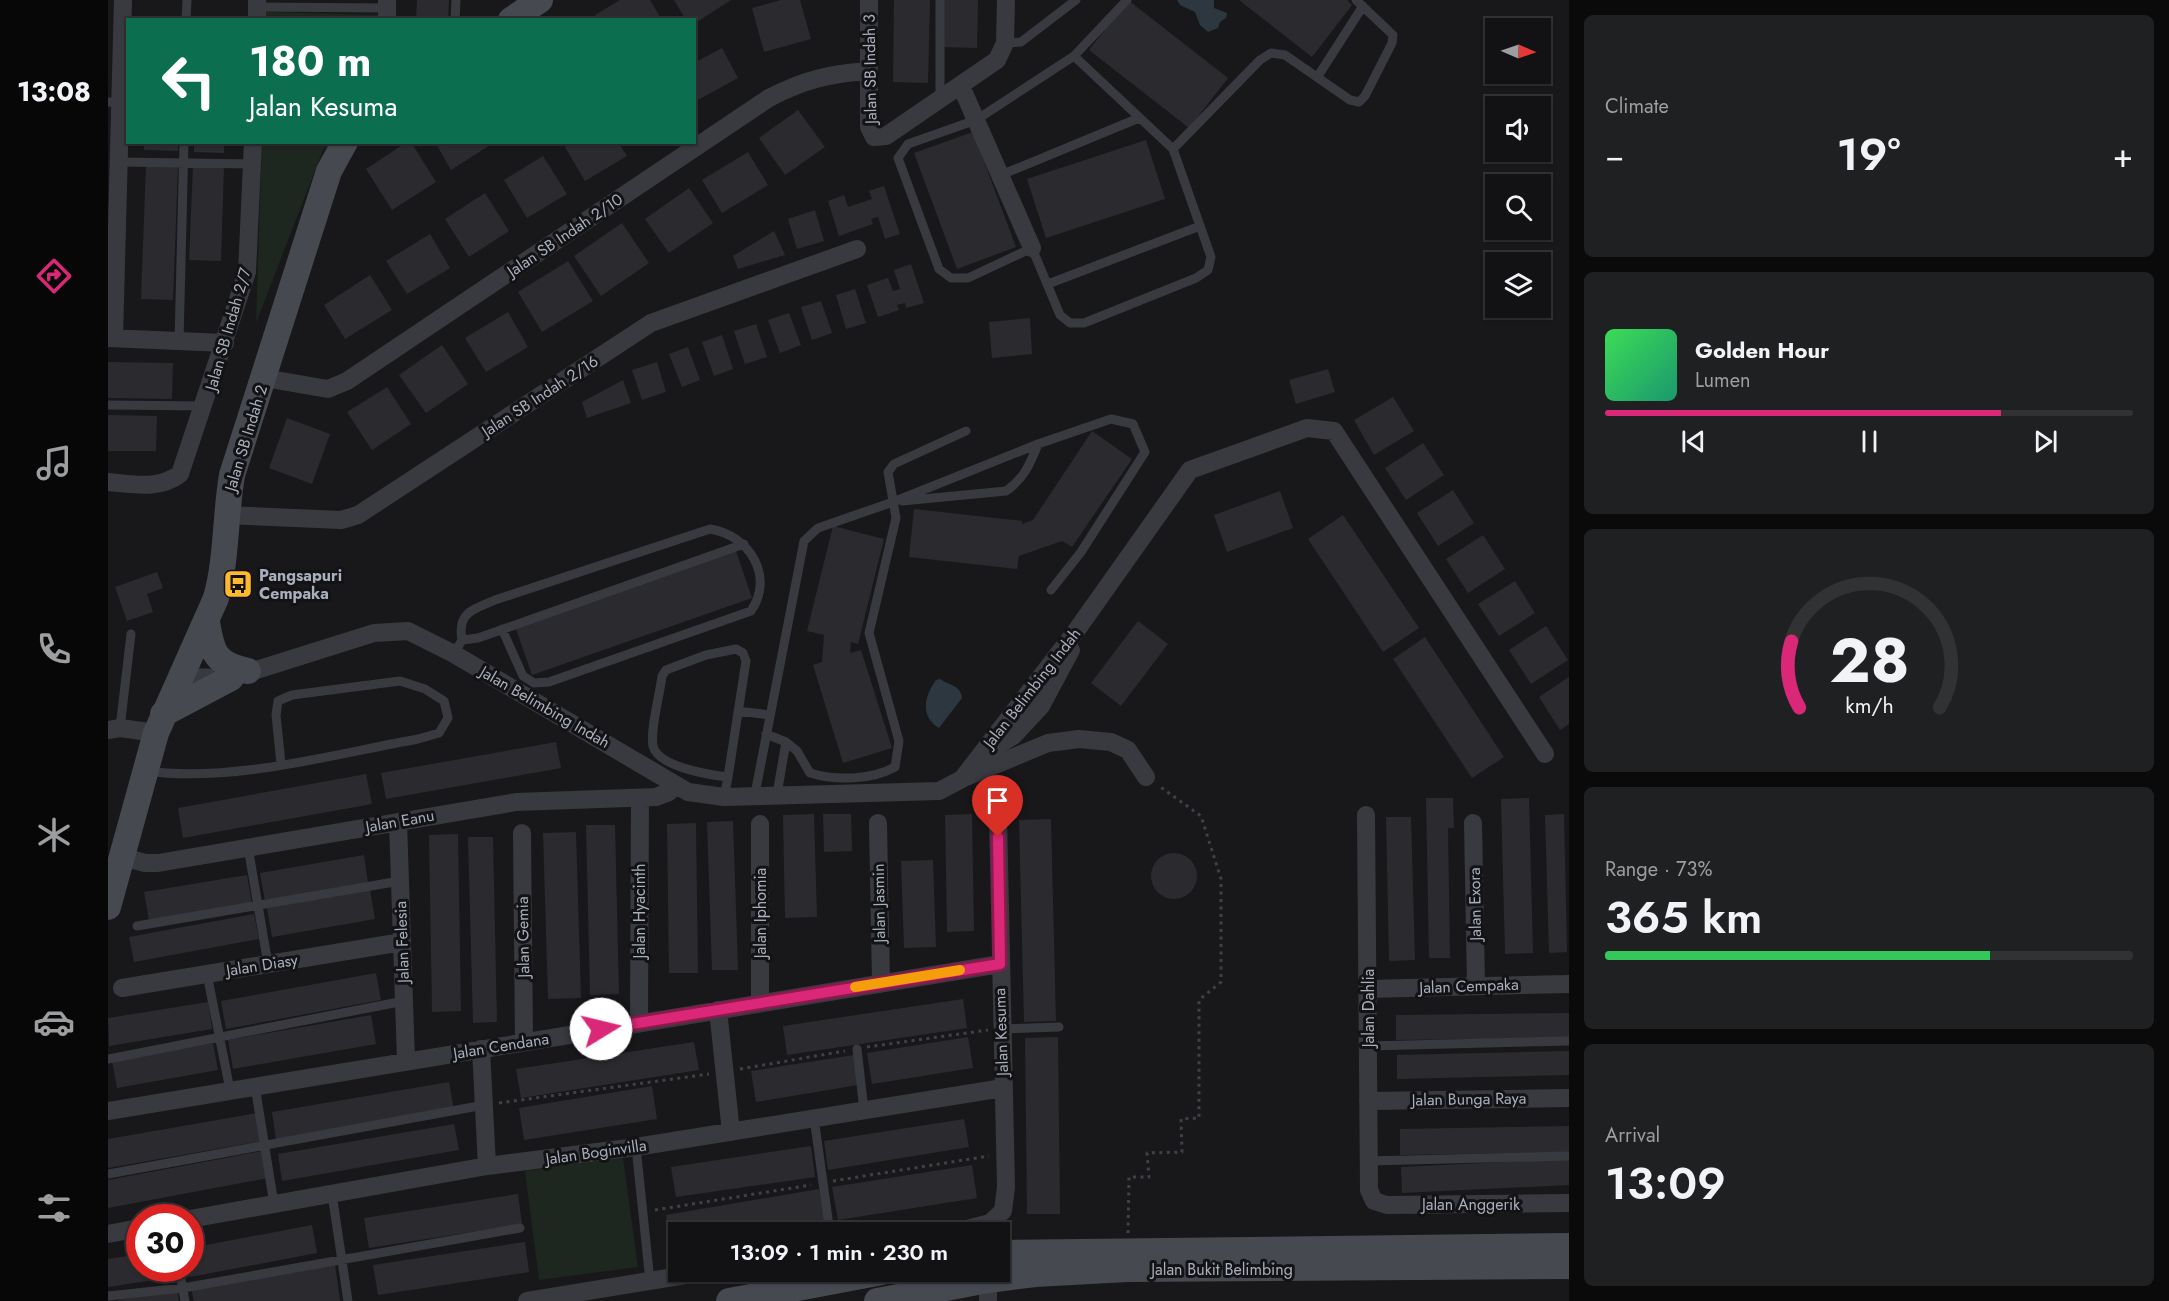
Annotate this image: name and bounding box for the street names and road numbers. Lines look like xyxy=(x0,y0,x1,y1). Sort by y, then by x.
street label: Jalan SB Indah 3 xyxy=(858,14,882,126)
street label: Jalan SB Indah 2/10 xyxy=(501,188,627,283)
street label: Jalan SB Indah 2/7 xyxy=(199,264,257,395)
street label: Jalan SB Indah 2/16 xyxy=(476,350,603,443)
street label: Jalan SB Indah 2 xyxy=(218,382,273,496)
street label: Jalan Belimbing Indah xyxy=(977,623,1086,754)
street label: Jalan Belimbing Indah xyxy=(474,659,614,754)
street label: Jalan Eanu xyxy=(362,804,436,839)
street label: Jalan Jasmin xyxy=(867,863,891,945)
street label: Jalan Hyacinth xyxy=(628,864,651,960)
street label: Jalan Exora xyxy=(1463,867,1487,943)
street label: Jalan Iphomia xyxy=(749,868,772,960)
street label: Jalan Gemia xyxy=(511,896,535,980)
street label: Jalan Felesia xyxy=(389,901,415,985)
street label: Jalan Diasy xyxy=(223,948,300,982)
street label: Jalan Dahlia xyxy=(1357,969,1380,1049)
street label: Jalan Cempaka xyxy=(1417,973,1519,999)
street label: Jalan Kesuma xyxy=(988,988,1014,1078)
street label: Jalan Cendana xyxy=(450,1027,551,1065)
street label: Jalan Bunga Raya xyxy=(1409,1087,1527,1112)
street label: Jalan Boginvilla xyxy=(542,1134,648,1171)
street label: Jalan Anggerik xyxy=(1420,1193,1521,1216)
street label: Jalan Bukit Belimbing xyxy=(1149,1258,1293,1281)

